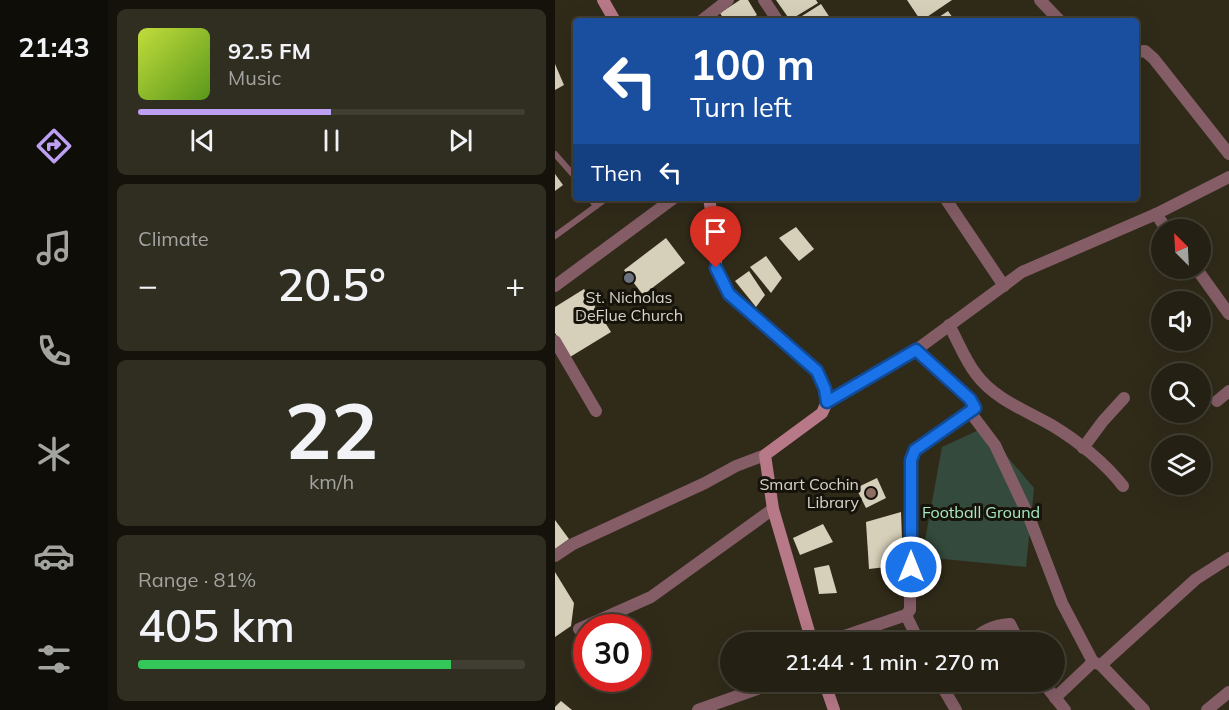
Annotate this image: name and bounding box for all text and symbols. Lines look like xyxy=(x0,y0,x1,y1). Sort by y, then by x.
text: 21:43 xyxy=(18,30,90,64)
text: 92.5 FM xyxy=(228,37,311,65)
text: 100 m xyxy=(690,38,815,91)
icon: left xyxy=(591,42,669,120)
text: Music xyxy=(228,65,281,90)
text: Turn left xyxy=(690,90,792,124)
icon: previous xyxy=(186,124,219,157)
icon: pause xyxy=(315,124,348,157)
icon: next xyxy=(444,124,477,157)
icon: directions xyxy=(33,125,75,167)
icon: left xyxy=(654,156,687,189)
text: Then xyxy=(591,159,642,187)
pin xyxy=(690,206,741,268)
icon: arrive xyxy=(699,215,732,248)
north arrow xyxy=(1151,219,1211,279)
map controls xyxy=(1151,219,1211,495)
text: Climate xyxy=(138,226,209,251)
icon: music xyxy=(33,227,75,269)
text: 20.5° xyxy=(277,256,386,312)
text: − xyxy=(138,264,158,305)
text: + xyxy=(505,264,525,305)
marker: St. Nicholas DeFlue Church xyxy=(622,271,636,285)
place label: St. Nicholas DeFlue Church xyxy=(575,287,683,325)
button: sound xyxy=(1151,291,1211,351)
icon: phone xyxy=(33,330,75,372)
button: search xyxy=(1151,363,1211,423)
text: 22 xyxy=(285,381,378,479)
icon: climate xyxy=(33,433,75,475)
button: layers xyxy=(1151,435,1211,495)
text: km/h xyxy=(309,469,354,494)
place label: Smart Cochin Library xyxy=(759,474,859,512)
marker: Smart Cochin Library xyxy=(864,486,878,500)
park label: Football Ground xyxy=(922,502,1040,522)
icon: car xyxy=(33,535,75,577)
position arrow xyxy=(879,535,943,599)
text: Range · 81% xyxy=(138,567,256,592)
text: 405 km xyxy=(138,597,295,653)
speed limit sign: 30 xyxy=(573,614,651,692)
icon: filters xyxy=(33,638,75,680)
text: 21:44 · 1 min · 270 m xyxy=(785,648,1000,676)

